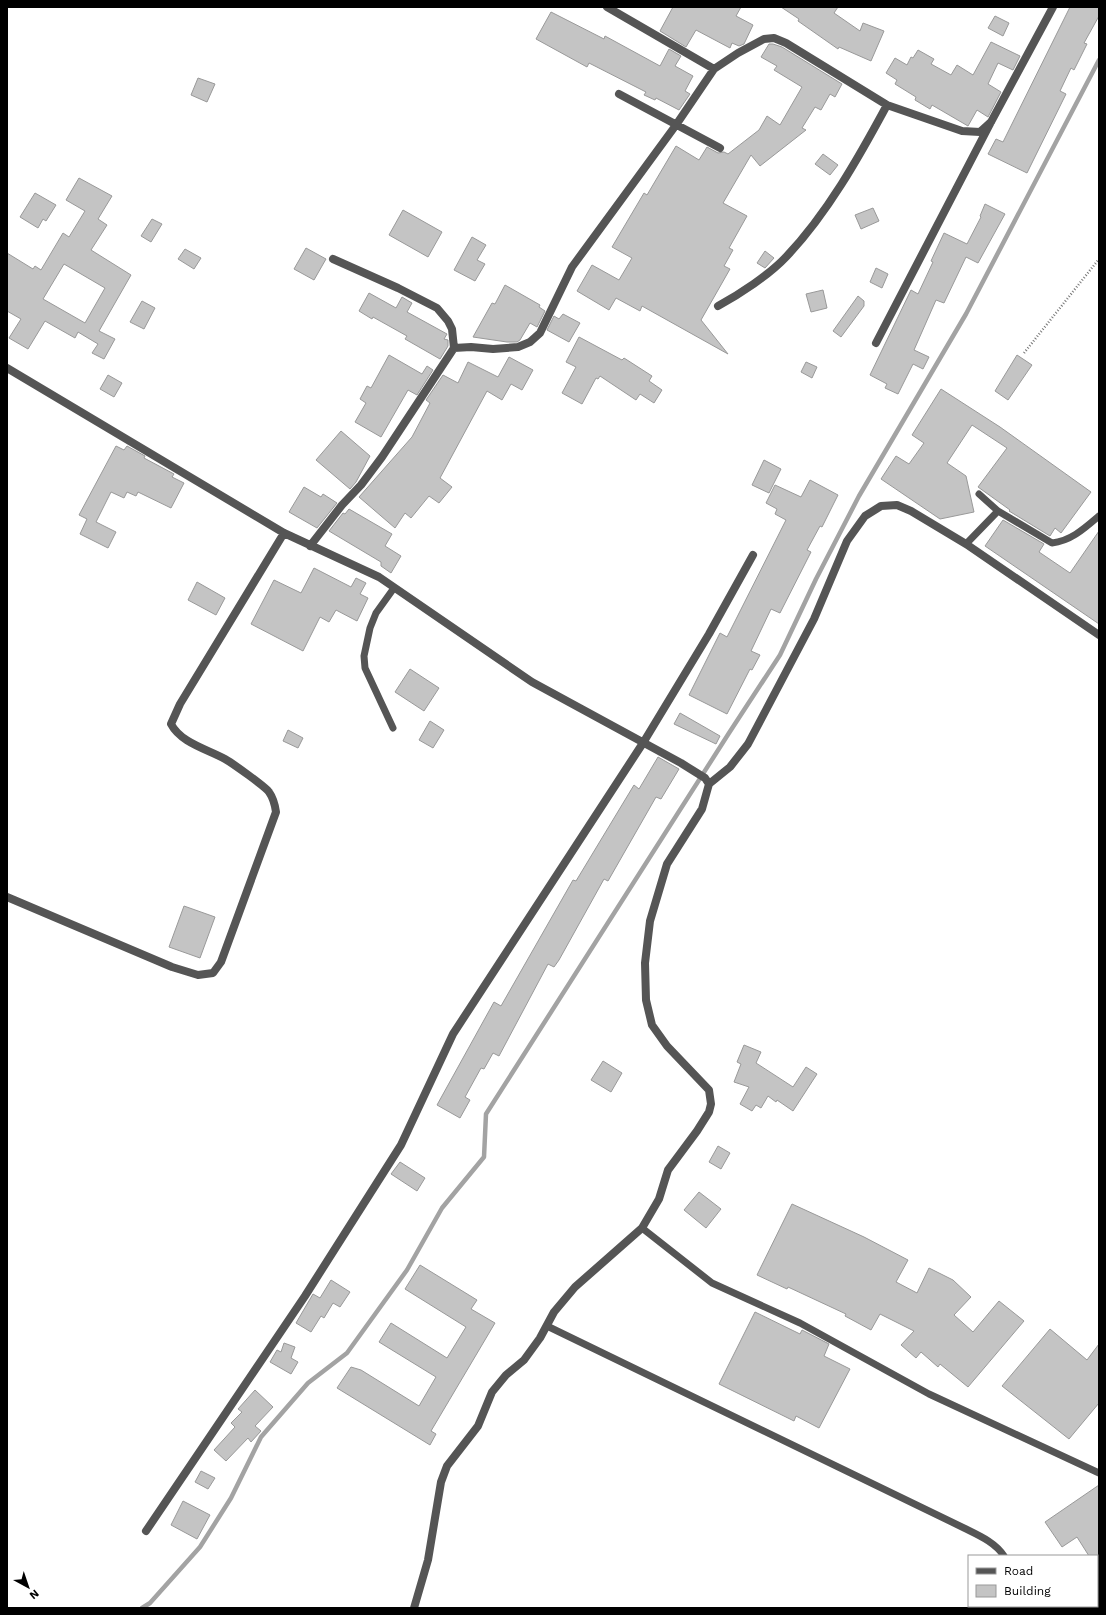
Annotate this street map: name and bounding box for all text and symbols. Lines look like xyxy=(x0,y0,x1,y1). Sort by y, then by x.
legend xyxy=(968,1555,1098,1607)
text: Road xyxy=(1004,1564,1033,1578)
north arrow xyxy=(8,1567,48,1607)
text: Building xyxy=(1004,1584,1051,1598)
text: N xyxy=(27,1587,41,1602)

